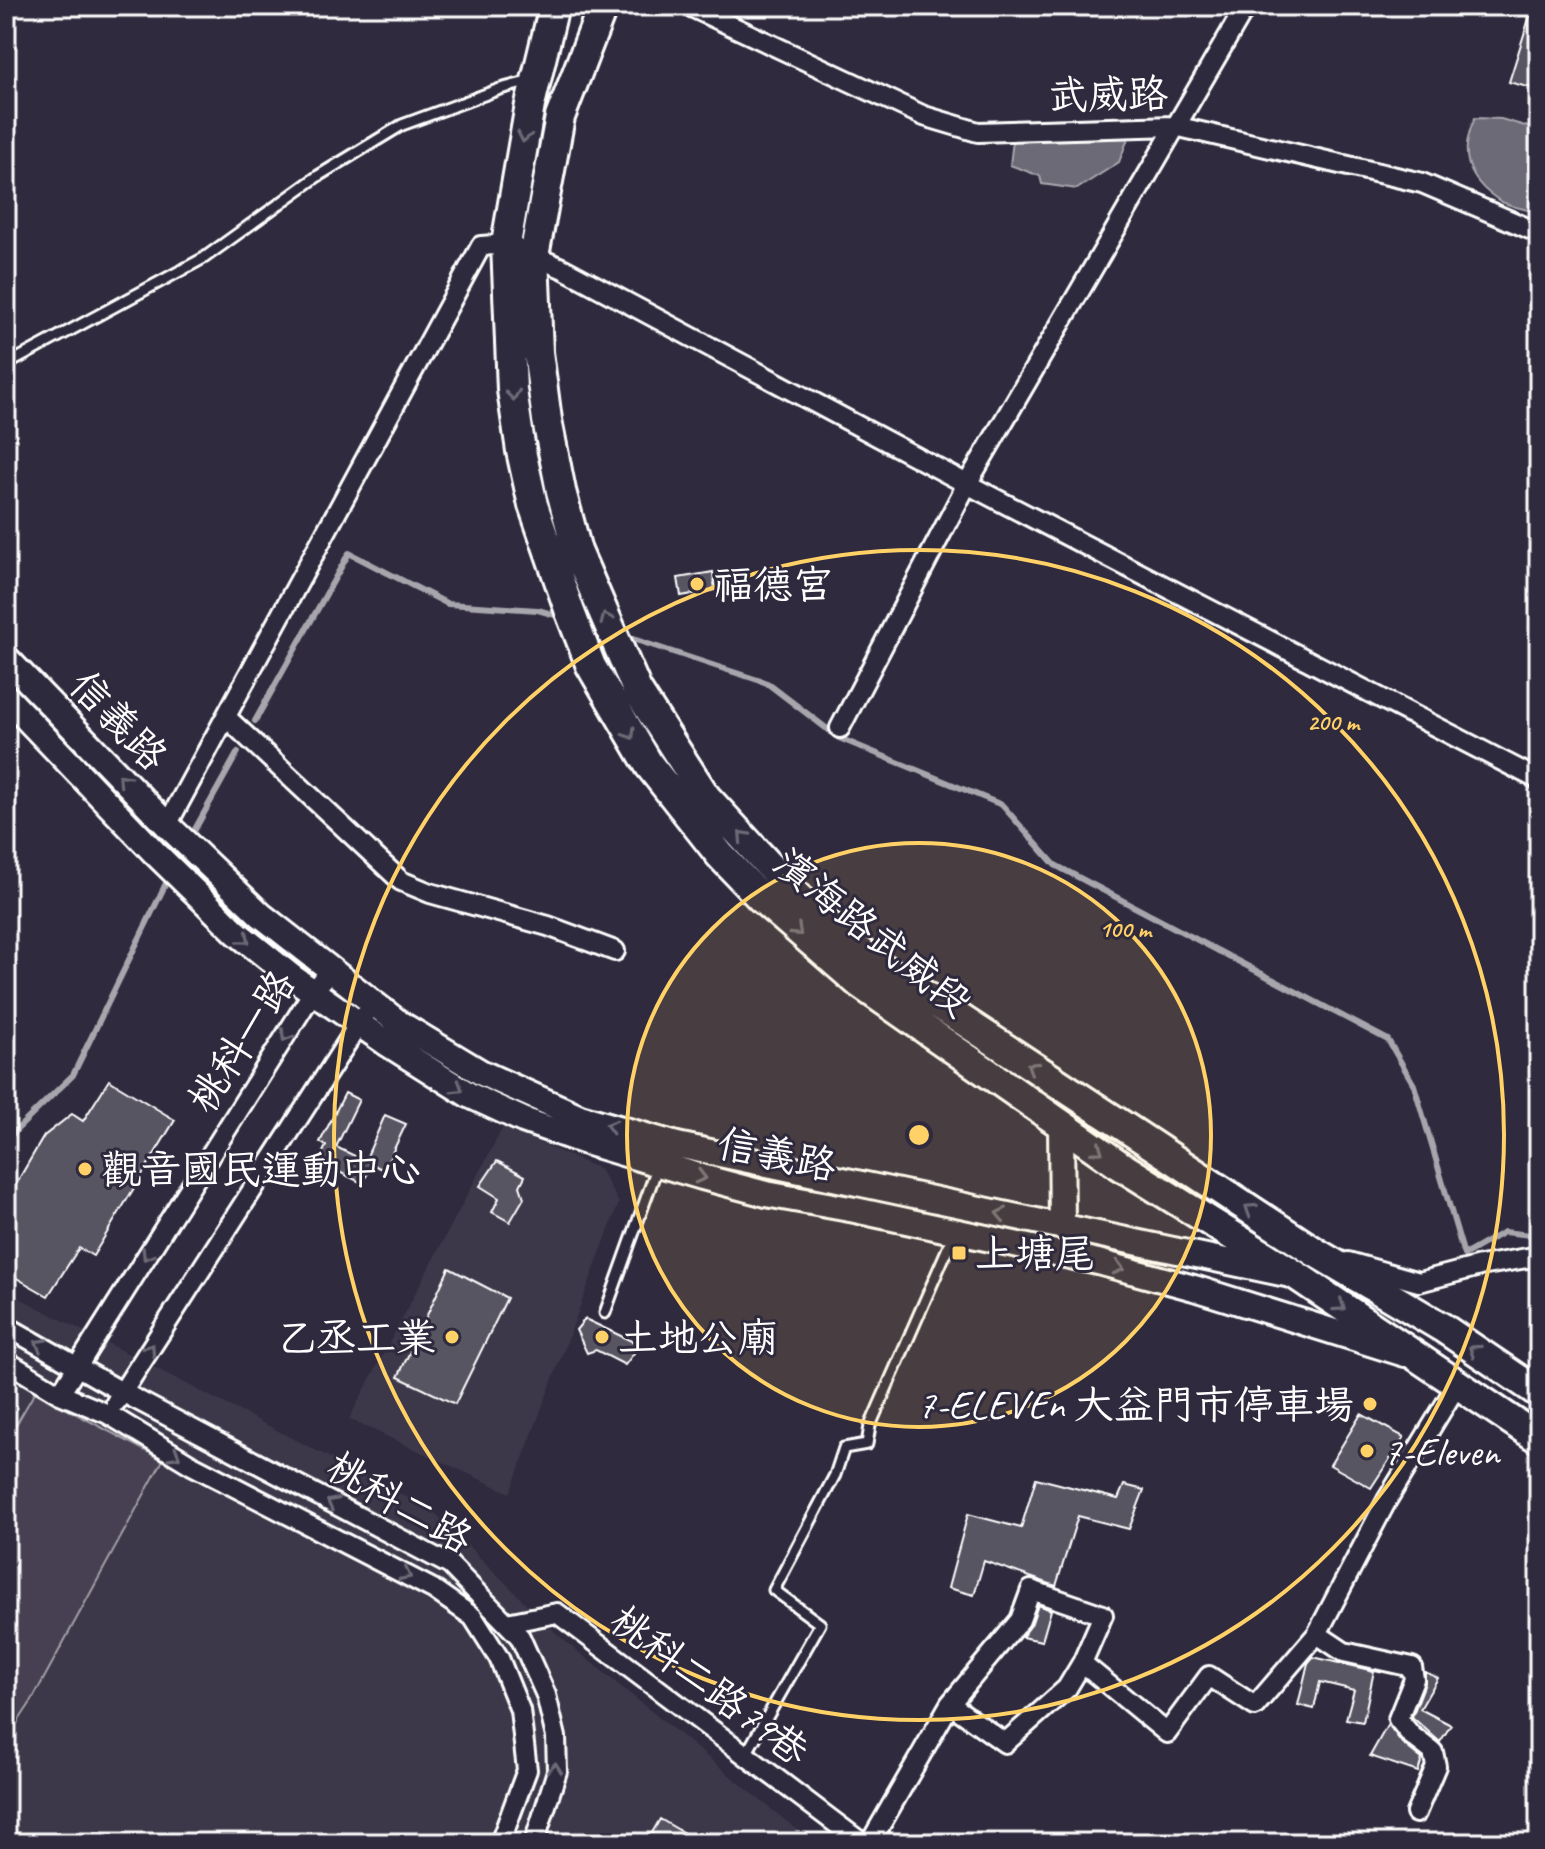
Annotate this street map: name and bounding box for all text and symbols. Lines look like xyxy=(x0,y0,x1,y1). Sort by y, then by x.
street label: 武威路 xyxy=(1048,69,1168,121)
one-way arrow xyxy=(516,129,533,143)
one-way arrow xyxy=(504,388,521,402)
place label: 福德宮 xyxy=(713,560,833,610)
marker: 福德宮 xyxy=(688,575,706,593)
one-way arrow xyxy=(599,611,615,626)
street label: 信義路 xyxy=(59,660,178,781)
text: 200 m xyxy=(1307,707,1361,737)
one-way arrow xyxy=(620,725,636,740)
one-way arrow xyxy=(117,774,132,788)
one-way arrow xyxy=(738,831,753,845)
street label: 濱海路武威段 xyxy=(763,838,981,1028)
text: 100 m xyxy=(1099,914,1153,944)
one-way arrow xyxy=(788,922,803,936)
one-way arrow xyxy=(236,929,250,944)
street label: 桃科一路 xyxy=(177,961,306,1122)
one-way arrow xyxy=(281,1027,296,1041)
one-way arrow xyxy=(1026,1062,1041,1077)
one-way arrow xyxy=(449,1078,464,1093)
one-way arrow xyxy=(605,1118,619,1135)
street label: 信義路 xyxy=(713,1118,841,1192)
centre of rings xyxy=(905,1121,933,1149)
one-way arrow xyxy=(1090,1140,1104,1155)
place label: 觀音國民運動中心 xyxy=(101,1145,421,1195)
marker: 觀音國民運動中心 xyxy=(76,1160,94,1178)
one-way arrow xyxy=(694,1168,708,1184)
one-way arrow xyxy=(1244,1204,1258,1219)
one-way arrow xyxy=(995,1206,1009,1223)
place label: 上塘尾 xyxy=(975,1229,1095,1279)
marker: 上塘尾 xyxy=(950,1244,968,1262)
one-way arrow xyxy=(142,1247,157,1261)
one-way arrow xyxy=(1112,1258,1126,1275)
one-way arrow xyxy=(1331,1296,1346,1311)
place label: 乙丞工業 xyxy=(276,1313,436,1363)
place label: 土地公廟 xyxy=(618,1313,778,1363)
marker: 乙丞工業 xyxy=(443,1328,461,1346)
marker: 土地公廟 xyxy=(593,1328,611,1346)
one-way arrow xyxy=(34,1339,49,1354)
one-way arrow xyxy=(141,1343,156,1357)
one-way arrow xyxy=(1469,1344,1483,1359)
place label: 7-ELEVEn 大益門市停車場 xyxy=(917,1380,1354,1430)
marker: 7-ELEVEn 大益門市停車場 xyxy=(1361,1395,1379,1413)
place label: 7-Eleven xyxy=(1383,1427,1501,1477)
street label: 桃科二路 xyxy=(318,1441,481,1565)
marker: 7-Eleven xyxy=(1358,1442,1376,1460)
one-way arrow xyxy=(166,1445,181,1461)
one-way arrow xyxy=(326,1497,341,1512)
one-way arrow xyxy=(397,1565,412,1580)
street label: 桃科二路79巷 xyxy=(600,1595,819,1777)
one-way arrow xyxy=(546,1762,563,1775)

